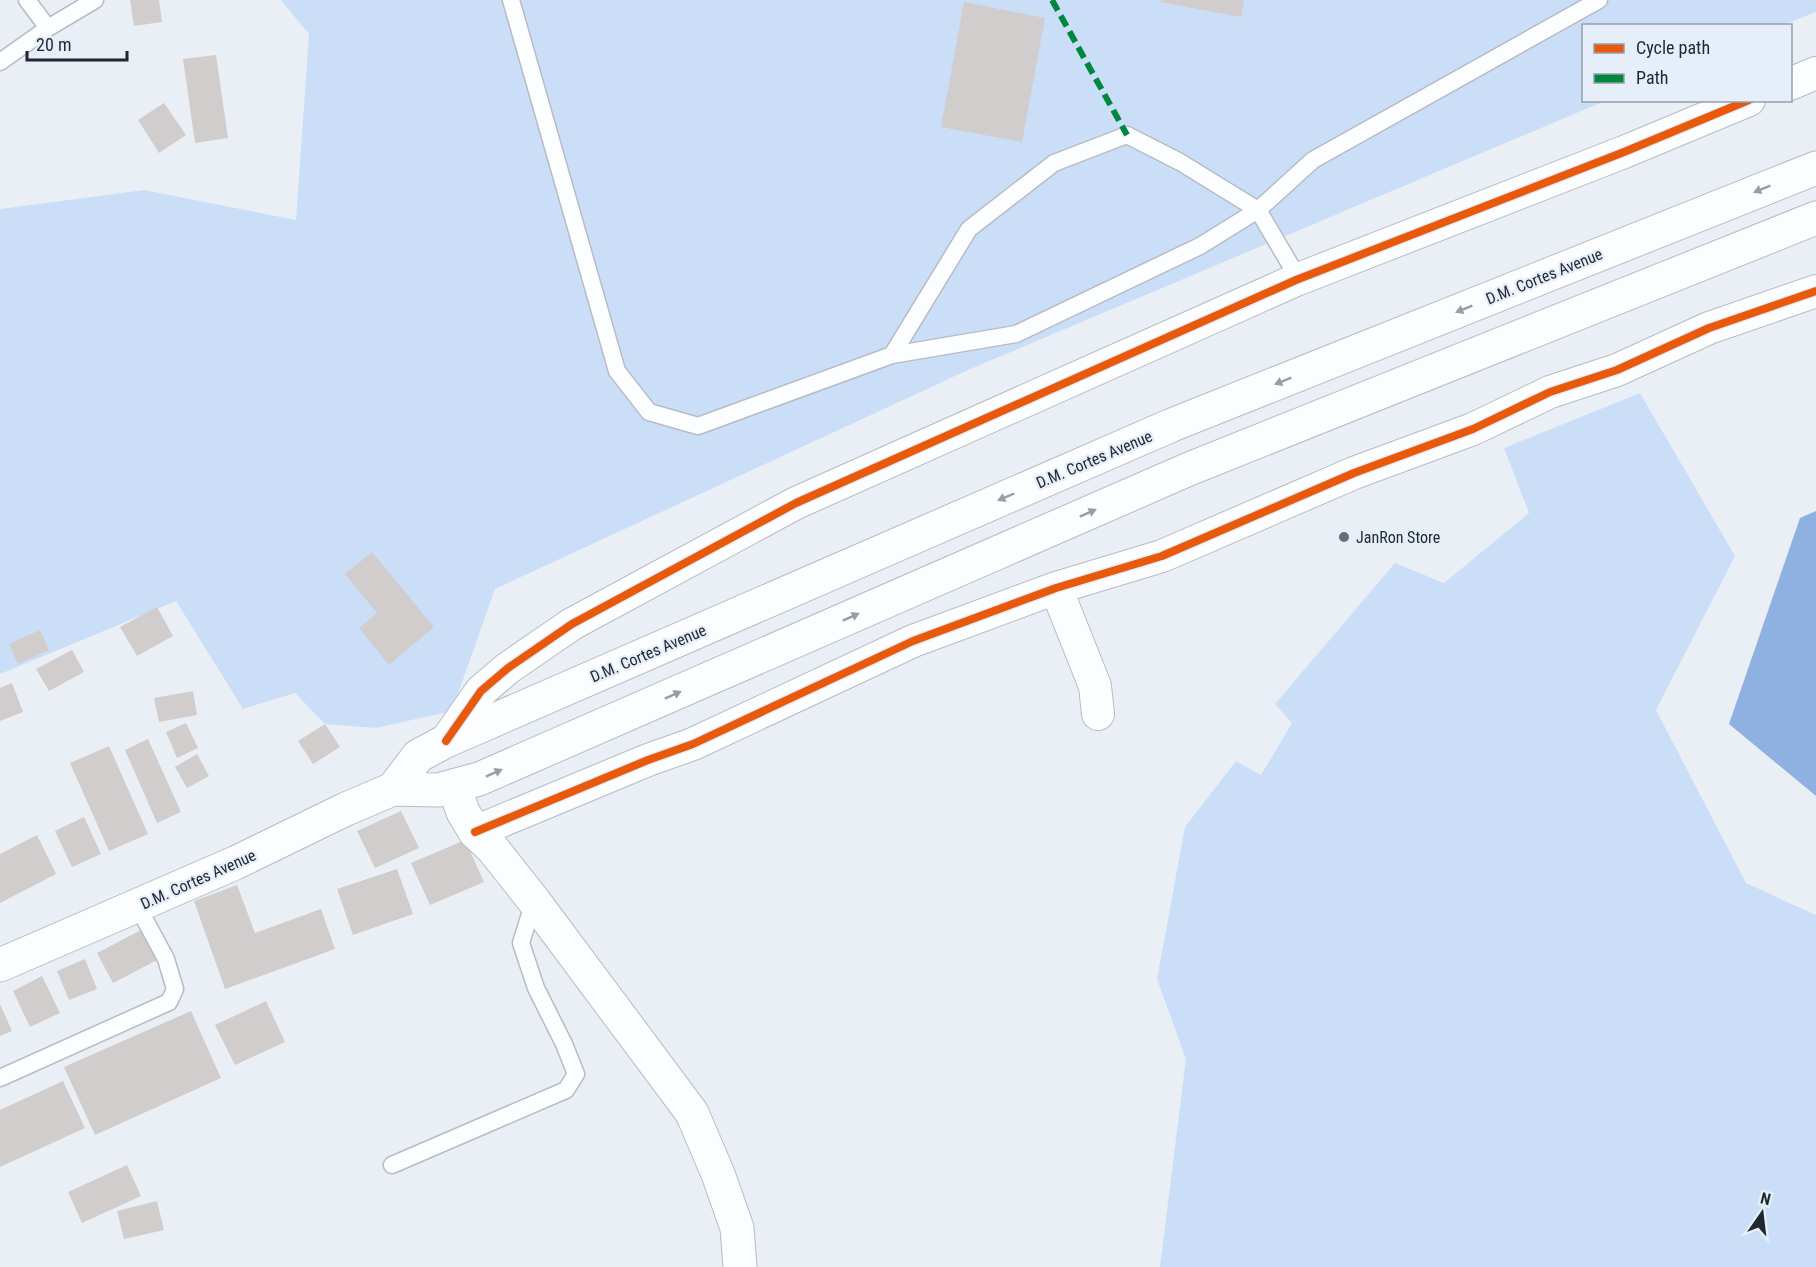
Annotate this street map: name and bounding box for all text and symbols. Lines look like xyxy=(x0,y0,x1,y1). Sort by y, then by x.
scale bar xyxy=(27,24,128,62)
legend xyxy=(1582,24,1792,102)
text: 20 m xyxy=(36,34,71,55)
text: Cycle path xyxy=(1636,37,1710,58)
text: Path xyxy=(1636,67,1669,88)
one-way arrow xyxy=(1752,184,1770,194)
street label: D.M. Cortes Avenue xyxy=(1483,244,1605,309)
one-way arrow xyxy=(1454,304,1472,314)
one-way arrow xyxy=(1273,376,1291,386)
street label: D.M. Cortes Avenue xyxy=(1033,426,1155,492)
one-way arrow xyxy=(997,493,1015,503)
one-way arrow xyxy=(1079,509,1096,518)
place label: JanRon Store xyxy=(1356,528,1440,547)
marker: JanRon Store xyxy=(1337,530,1351,544)
one-way arrow xyxy=(843,612,860,621)
street label: D.M. Cortes Avenue xyxy=(587,620,709,686)
one-way arrow xyxy=(664,690,681,699)
one-way arrow xyxy=(485,768,502,777)
street label: D.M. Cortes Avenue xyxy=(138,846,259,913)
north arrow xyxy=(1732,1183,1792,1243)
text: N xyxy=(1758,1189,1773,1209)

